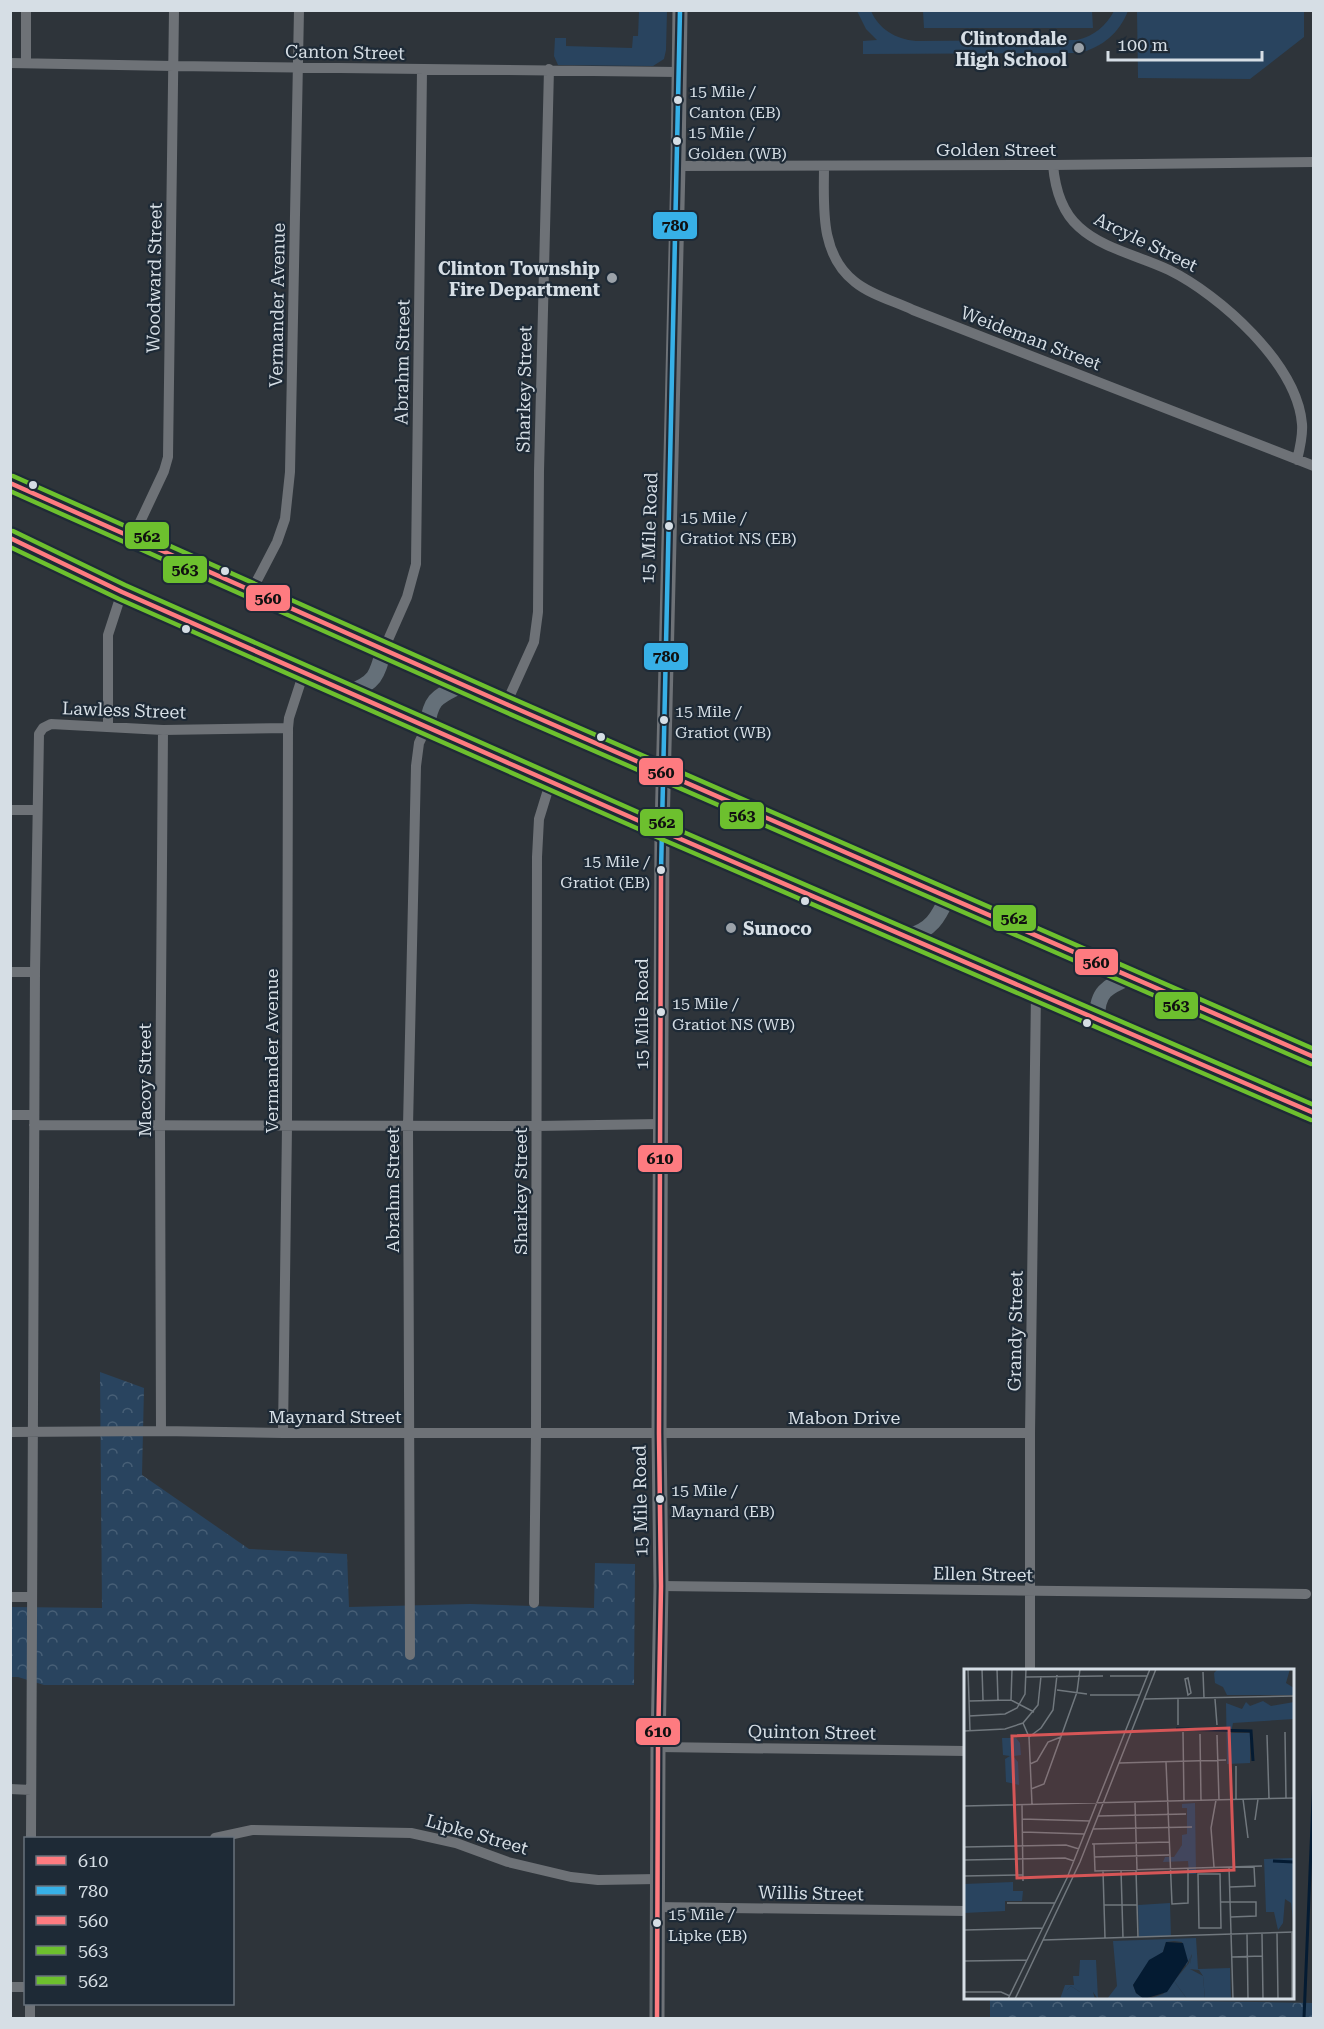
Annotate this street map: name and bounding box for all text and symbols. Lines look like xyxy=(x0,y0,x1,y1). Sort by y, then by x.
scale bar xyxy=(1108,24,1262,62)
place label: Clintondale High School xyxy=(955,28,1067,70)
text: 100 m xyxy=(1117,34,1168,55)
street label: Canton Street xyxy=(285,40,405,64)
marker: Clintondale High School xyxy=(1072,41,1086,55)
place label: 15 Mile / Canton (EB) xyxy=(689,82,781,122)
marker: 15 Mile / Canton (EB) xyxy=(672,94,684,106)
place label: 15 Mile / Golden (WB) xyxy=(688,123,787,163)
marker: 15 Mile / Golden (WB) xyxy=(671,135,683,147)
street label: Golden Street xyxy=(936,139,1056,160)
street label: Woodward Street xyxy=(142,202,166,353)
street label: Arcyle Street xyxy=(1091,208,1201,276)
line badge: 780 xyxy=(652,211,698,240)
text: 780 xyxy=(662,216,688,235)
street label: Vermander Avenue xyxy=(265,222,289,387)
place label: Clinton Township Fire Department xyxy=(438,258,600,300)
marker: Clinton Township Fire Department xyxy=(605,271,619,285)
street label: Abrahm Street xyxy=(390,299,414,425)
street label: Weideman Street xyxy=(958,302,1104,375)
street label: Sharkey Street xyxy=(512,325,536,453)
street label: 15 Mile Road xyxy=(637,471,661,584)
unlabelled marker xyxy=(27,479,39,491)
place label: 15 Mile / Gratiot NS (EB) xyxy=(680,508,796,548)
marker: 15 Mile / Gratiot NS (EB) xyxy=(663,520,675,532)
line badge: 562 xyxy=(124,521,170,550)
text: 562 xyxy=(134,527,160,546)
line badge: 563 xyxy=(162,555,208,584)
text: 563 xyxy=(172,560,198,579)
unlabelled marker xyxy=(219,565,231,577)
line badge: 560 xyxy=(245,584,291,612)
text: 560 xyxy=(255,589,281,608)
unlabelled marker xyxy=(180,623,192,635)
line badge: 780 xyxy=(643,642,689,671)
text: 780 xyxy=(653,647,679,666)
street label: Lawless Street xyxy=(62,697,187,723)
place label: 15 Mile / Gratiot (WB) xyxy=(675,702,771,742)
marker: 15 Mile / Gratiot (WB) xyxy=(658,714,670,726)
unlabelled marker xyxy=(595,731,607,743)
line badge: 560 xyxy=(638,757,684,786)
text: 560 xyxy=(648,763,674,782)
line badge: 563 xyxy=(719,801,765,830)
text: 563 xyxy=(729,806,755,825)
line badge: 562 xyxy=(639,808,684,837)
text: 562 xyxy=(649,813,675,832)
place label: 15 Mile / Gratiot (EB) xyxy=(560,852,651,892)
marker: 15 Mile / Gratiot (EB) xyxy=(655,864,667,876)
unlabelled marker xyxy=(799,895,811,907)
line badge: 562 xyxy=(992,904,1037,932)
text: 562 xyxy=(1001,909,1027,928)
place label: Sunoco xyxy=(743,918,812,939)
marker: Sunoco xyxy=(724,921,738,935)
line badge: 560 xyxy=(1074,948,1119,976)
text: 560 xyxy=(1083,953,1109,972)
street label: 15 Mile Road xyxy=(631,958,652,1070)
street label: Vermander Avenue xyxy=(261,969,282,1133)
line badge: 563 xyxy=(1154,991,1199,1020)
place label: 15 Mile / Gratiot NS (WB) xyxy=(672,994,795,1034)
text: 563 xyxy=(1163,996,1189,1015)
marker: 15 Mile / Gratiot NS (WB) xyxy=(655,1006,667,1018)
unlabelled marker xyxy=(1081,1017,1093,1029)
street label: Macoy Street xyxy=(134,1023,155,1137)
street label: Abrahm Street xyxy=(382,1127,403,1253)
street label: Sharkey Street xyxy=(510,1127,531,1255)
line badge: 610 xyxy=(637,1144,683,1173)
text: 610 xyxy=(647,1149,673,1168)
street label: Grandy Street xyxy=(1003,1270,1027,1392)
street label: Maynard Street xyxy=(268,1406,402,1427)
street label: Mabon Drive xyxy=(788,1407,900,1428)
street label: 15 Mile Road xyxy=(629,1444,651,1557)
place label: 15 Mile / Maynard (EB) xyxy=(671,1481,775,1521)
marker: 15 Mile / Maynard (EB) xyxy=(654,1493,666,1505)
street label: Ellen Street xyxy=(933,1563,1034,1585)
inset map xyxy=(964,1669,1294,1999)
line badge: 610 xyxy=(635,1717,681,1746)
street label: Quinton Street xyxy=(748,1720,877,1744)
text: 610 xyxy=(645,1722,671,1741)
street label: Lipke Street xyxy=(423,1809,531,1859)
legend xyxy=(24,1837,234,2005)
text: 610 xyxy=(78,1850,108,1871)
text: 780 xyxy=(78,1880,108,1901)
street label: Willis Street xyxy=(758,1882,864,1904)
place label: 15 Mile / Lipke (EB) xyxy=(668,1905,747,1945)
text: 560 xyxy=(78,1910,108,1931)
marker: 15 Mile / Lipke (EB) xyxy=(651,1917,663,1929)
text: 563 xyxy=(78,1940,108,1961)
text: 562 xyxy=(78,1970,108,1991)

